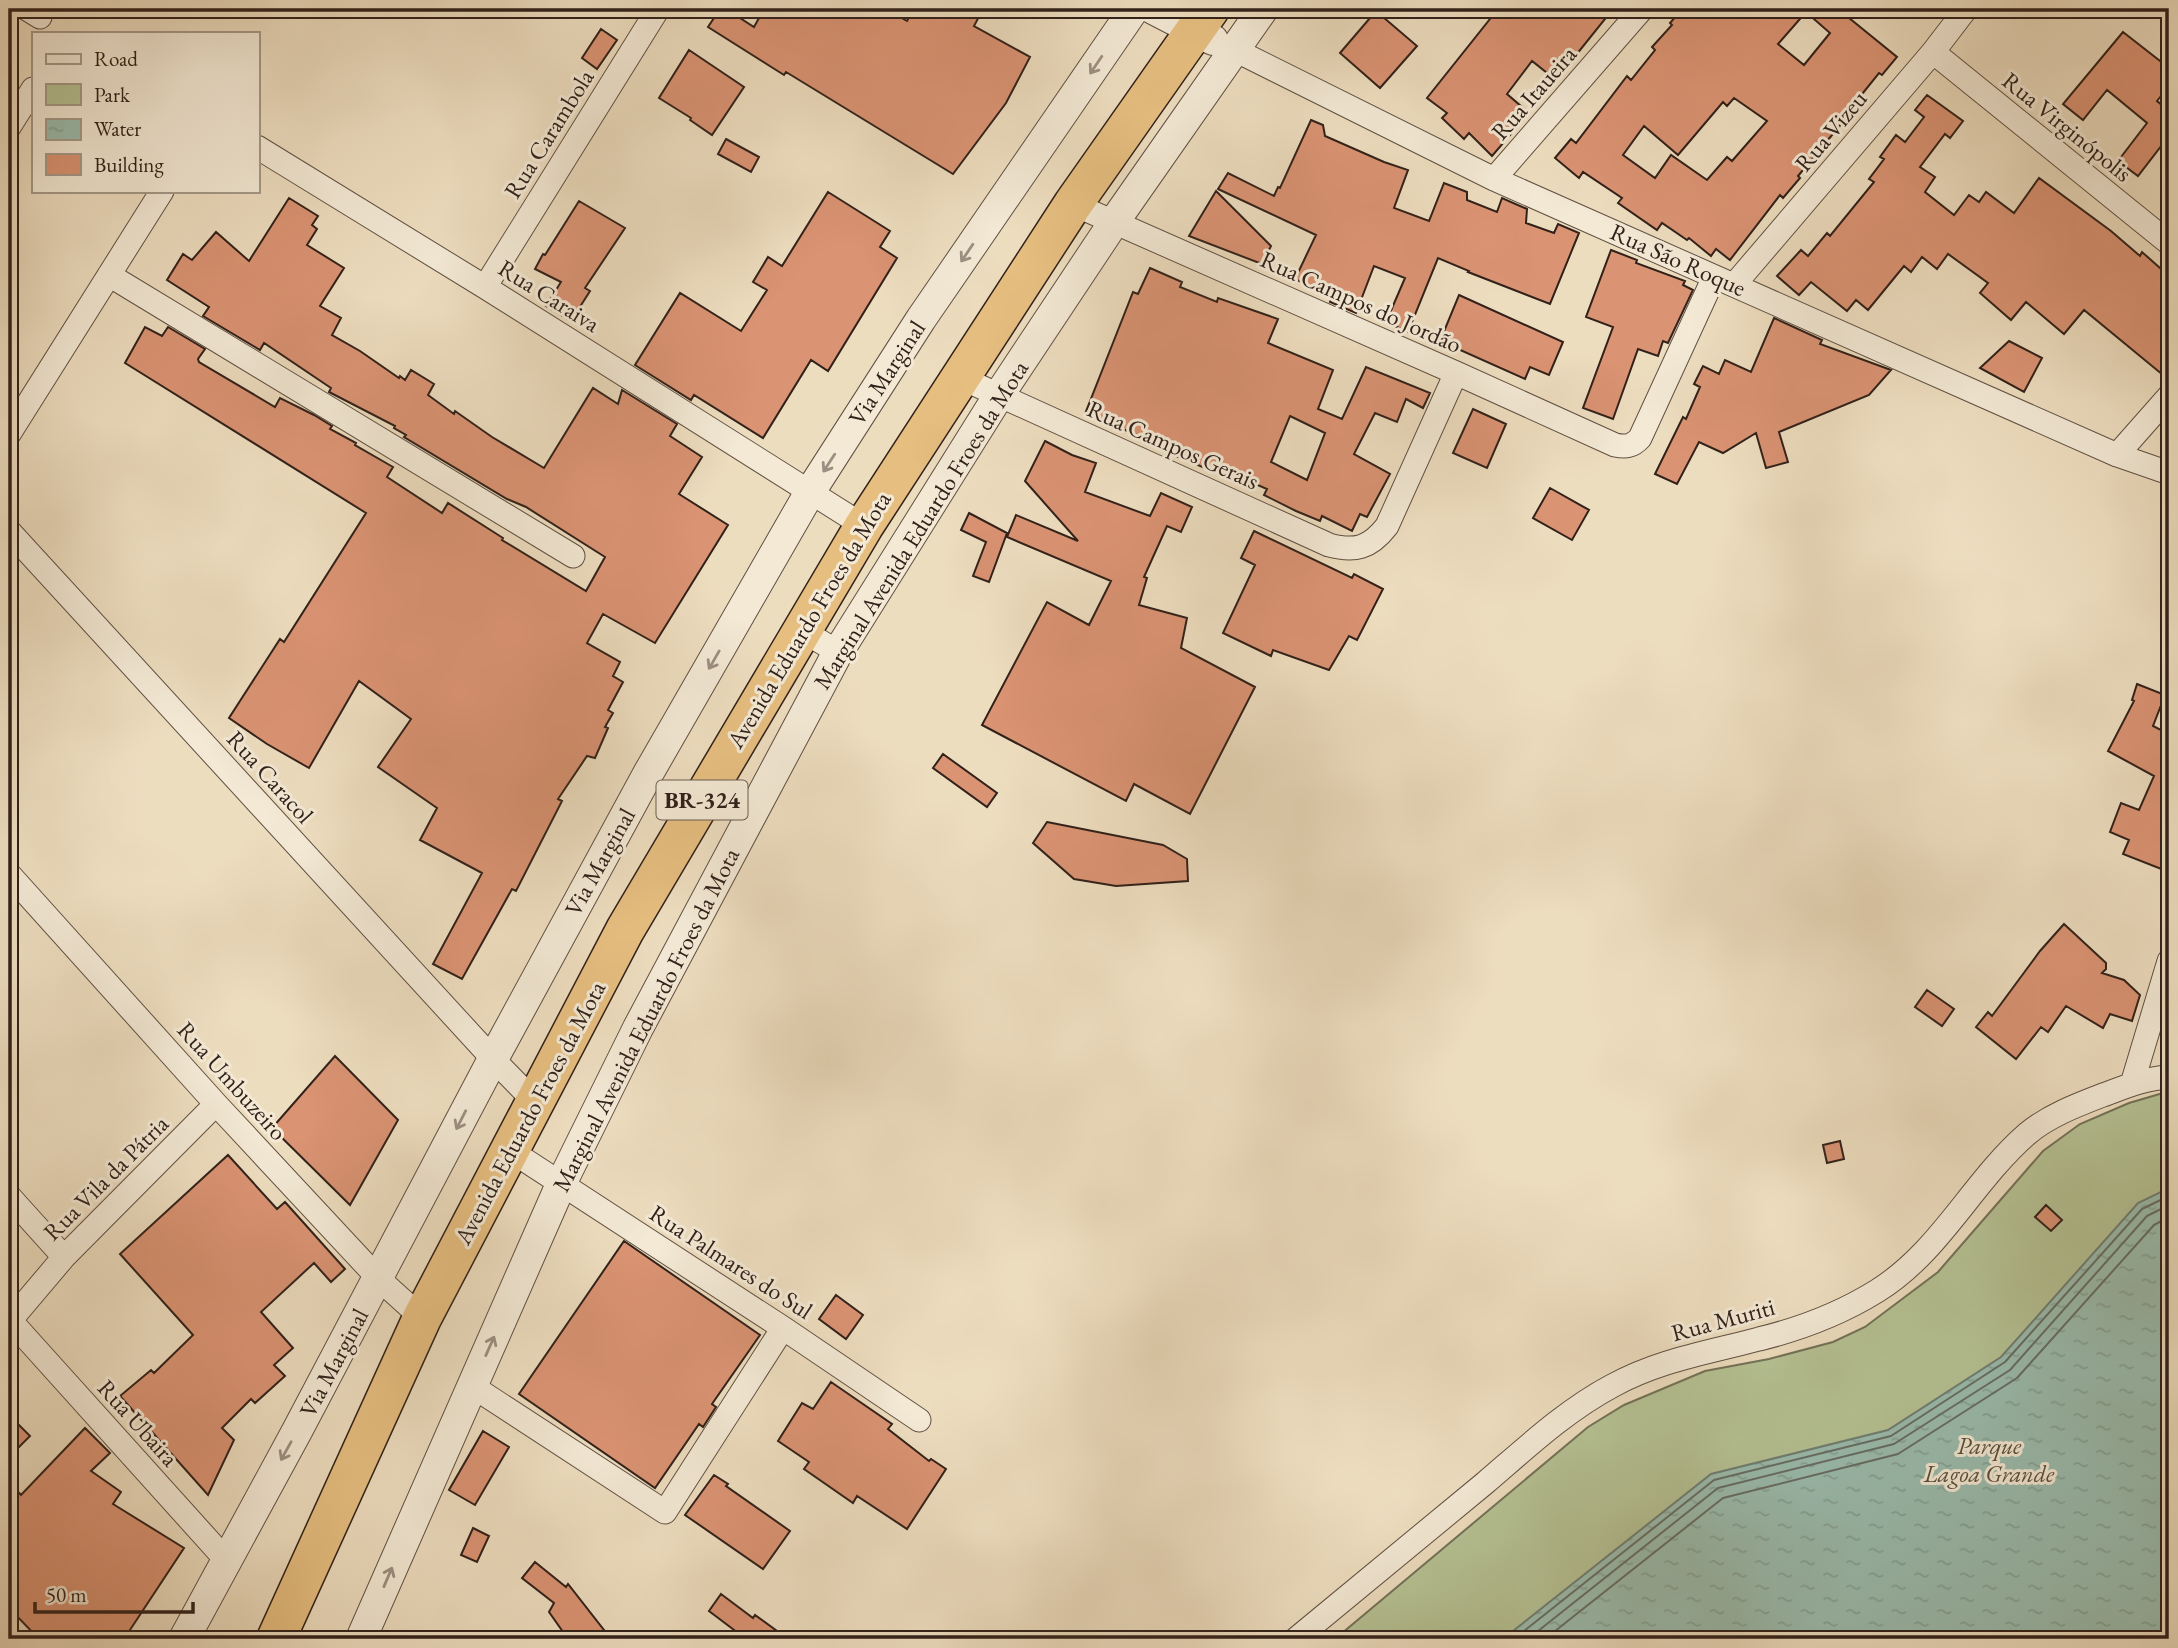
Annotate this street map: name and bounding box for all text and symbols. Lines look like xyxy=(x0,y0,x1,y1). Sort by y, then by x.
legend xyxy=(32,32,259,192)
street label: Rua Itaueira xyxy=(1484,39,1583,146)
text: Road xyxy=(94,45,138,72)
one-way arrow xyxy=(1089,55,1103,74)
street label: Rua Carambola xyxy=(497,63,601,204)
street label: Rua Virginópolis xyxy=(1996,65,2138,188)
text: Park xyxy=(94,81,131,108)
street label: Rua Vizeu xyxy=(1788,83,1874,178)
text: Water xyxy=(94,115,141,142)
text: Building xyxy=(94,151,164,178)
street label: Rua São Roque xyxy=(1606,216,1751,303)
one-way arrow xyxy=(960,242,974,262)
street label: Rua Campos do Jordão xyxy=(1256,243,1467,360)
street label: Rua Caraiva xyxy=(493,252,606,339)
street label: Via Marginal xyxy=(841,314,932,431)
street label: Marginal Avenida Eduardo Froes da Mota xyxy=(808,355,1034,695)
street label: Rua Campos Gerais xyxy=(1083,393,1264,496)
one-way arrow xyxy=(821,453,836,472)
street label: Avenida Eduardo Froes da Mota xyxy=(721,487,897,753)
one-way arrow xyxy=(707,649,721,669)
street label: Rua Caracol xyxy=(220,724,320,830)
road number: BR-324 xyxy=(656,780,748,820)
street label: Via Marginal xyxy=(557,802,642,921)
street label: Marginal Avenida Eduardo Froes da Mota xyxy=(545,842,746,1197)
street label: Avenida Eduardo Froes da Mota xyxy=(446,975,612,1251)
street label: Rua Umbuzeiro xyxy=(171,1015,294,1147)
street label: Rua Vila da Pátria xyxy=(36,1108,175,1247)
one-way arrow xyxy=(454,1109,467,1130)
street label: Rua Palmares do Sul xyxy=(644,1197,819,1326)
street label: Rua Muriti xyxy=(1668,1291,1778,1348)
street label: Via Marginal xyxy=(292,1303,375,1423)
one-way arrow xyxy=(484,1336,497,1357)
street label: Rua Ubaira xyxy=(91,1373,186,1473)
park label: Parque Lagoa Grande xyxy=(1923,1430,2055,1489)
one-way arrow xyxy=(279,1440,293,1461)
one-way arrow xyxy=(382,1566,395,1588)
scale bar xyxy=(35,1571,192,1615)
text: 50 m xyxy=(46,1581,87,1608)

